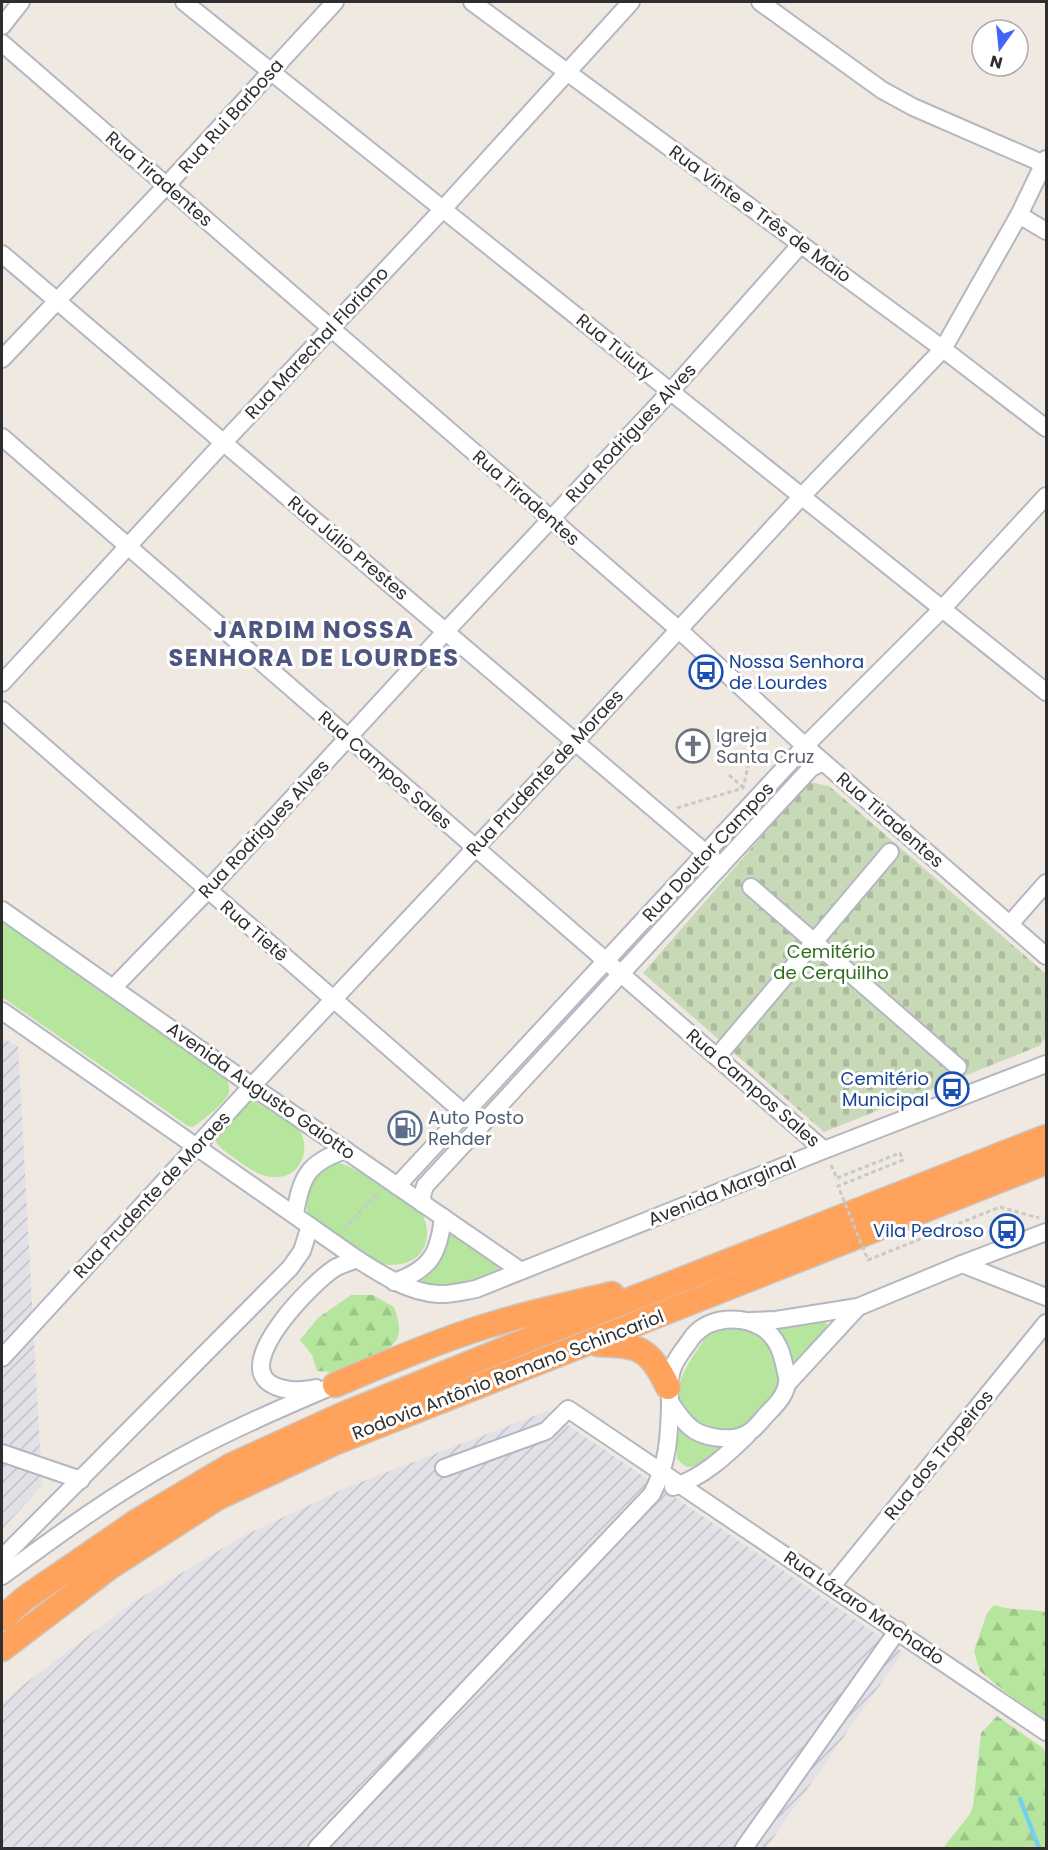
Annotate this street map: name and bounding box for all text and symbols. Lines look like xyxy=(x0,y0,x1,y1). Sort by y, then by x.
north arrow xyxy=(970,18,1030,78)
text: N xyxy=(987,49,1005,75)
street label: Rua Rui Barbosa xyxy=(172,53,289,178)
street label: Rua Tiradentes xyxy=(100,125,218,232)
street label: Rua Vinte e Três de Maio xyxy=(664,139,856,288)
street label: Rua Marechal Floriano xyxy=(239,261,394,424)
street label: Rua Tuiuty xyxy=(571,308,659,386)
street label: Rua Rodrigues Alves xyxy=(560,358,702,508)
street label: Rua Tiradentes xyxy=(467,444,585,551)
street label: Rua Júlio Prestes xyxy=(283,490,414,606)
district label: JARDIM NOSSA SENHORA DE LOURDES xyxy=(168,613,460,674)
place label: Nossa Senhora de Lourdes xyxy=(729,649,864,695)
bus stop icon: Nossa Senhora de Lourdes xyxy=(688,654,724,690)
street label: Rua Prudente de Moraes xyxy=(460,684,629,862)
street label: Rua Campos Sales xyxy=(313,705,458,835)
place label: Igreja Santa Cruz xyxy=(716,723,814,769)
church icon: Igreja Santa Cruz xyxy=(675,728,711,764)
street label: Rua Rodrigues Alves xyxy=(193,754,335,904)
street label: Rua Tiradentes xyxy=(831,766,949,873)
street label: Rua Doutor Campos xyxy=(636,776,779,927)
street label: Rua Tietê xyxy=(215,894,294,967)
park label: Cemitério de Cerquilho xyxy=(773,939,889,985)
street label: Avenida Augusto Gaiotto xyxy=(162,1016,361,1165)
street label: Rua Campos Sales xyxy=(681,1023,826,1153)
place label: Cemitério Municipal xyxy=(841,1066,929,1112)
bus stop icon: Cemitério Municipal xyxy=(934,1071,970,1107)
place label: Auto Posto Rehder xyxy=(428,1105,524,1151)
street label: Rua Prudente de Moraes xyxy=(67,1106,236,1284)
fuel station icon: Auto Posto Rehder xyxy=(387,1110,423,1146)
street label: Avenida Marginal xyxy=(644,1149,800,1232)
bus stop icon: Vila Pedroso xyxy=(989,1213,1025,1249)
place label: Vila Pedroso xyxy=(873,1218,984,1243)
street label: Rodovia Antônio Romano Schincariol xyxy=(348,1303,667,1446)
street label: Rua dos Tropeiros xyxy=(878,1384,999,1525)
street label: Rua Lázaro Machado xyxy=(779,1544,950,1671)

